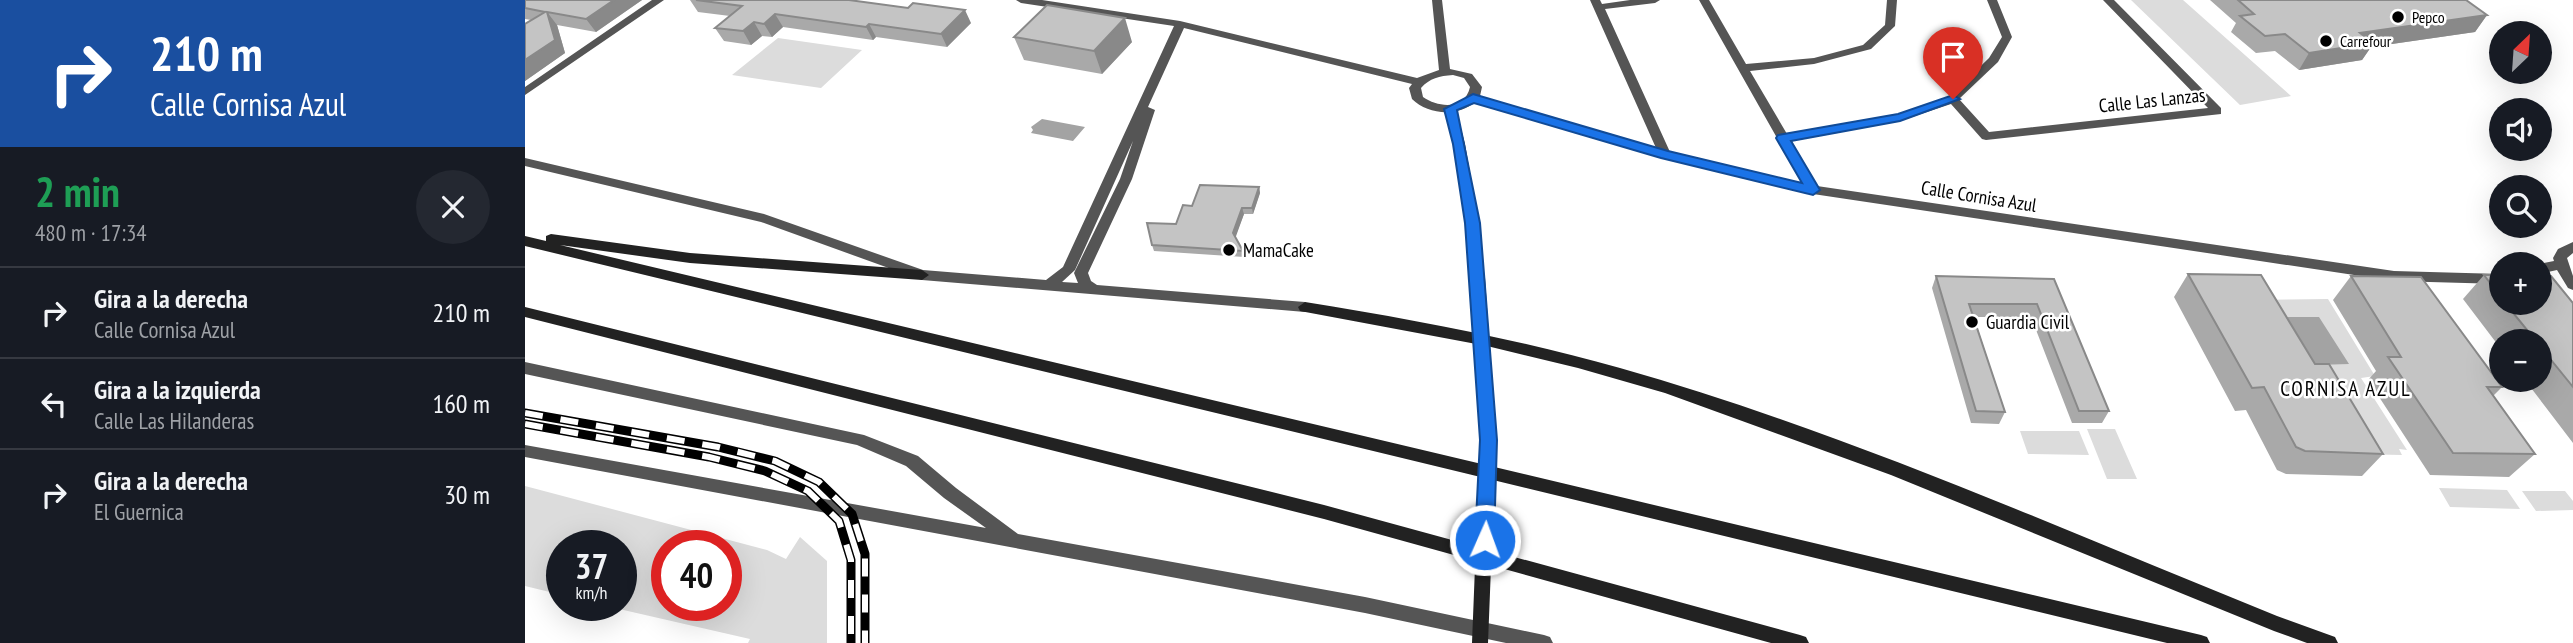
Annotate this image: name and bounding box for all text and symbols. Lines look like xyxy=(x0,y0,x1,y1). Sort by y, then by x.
place label: Pepco xyxy=(2412,7,2445,27)
marker: Pepco xyxy=(2390,9,2406,25)
text: 210 m xyxy=(150,21,263,85)
north arrow xyxy=(2489,21,2551,84)
map controls xyxy=(2489,21,2552,392)
pin xyxy=(1923,27,1983,99)
icon: right xyxy=(35,28,126,119)
place label: Carrefour xyxy=(2340,31,2392,51)
marker: Carrefour xyxy=(2318,33,2334,49)
icon: arrive xyxy=(1934,38,1972,76)
street label: Calle Las Lanzas xyxy=(2098,82,2206,118)
text: Calle Cornisa Azul xyxy=(150,83,346,125)
button: sound xyxy=(2489,98,2552,161)
text: 2 min xyxy=(35,164,120,219)
button: close xyxy=(416,170,490,244)
street label: Calle Cornisa Azul xyxy=(1920,175,2039,217)
button: search xyxy=(2489,175,2552,238)
text: 480 m · 17:34 xyxy=(35,218,147,247)
place label: MamaCake xyxy=(1243,238,1314,262)
marker: MamaCake xyxy=(1221,242,1237,258)
button: + xyxy=(2489,252,2552,315)
text: Gira a la derecha xyxy=(94,282,248,315)
icon: right xyxy=(35,294,73,332)
text: 210 m xyxy=(432,296,490,329)
place label: Guardia Civil xyxy=(1986,310,2070,334)
marker: Guardia Civil xyxy=(1964,314,1980,330)
text: Calle Cornisa Azul xyxy=(94,315,235,344)
button: − xyxy=(2489,329,2552,392)
text: Gira a la izquierda xyxy=(94,373,261,406)
district label: CORNISA AZUL xyxy=(2280,375,2412,402)
icon: left xyxy=(35,385,73,423)
text: 160 m xyxy=(432,387,490,420)
text: Calle Las Hilanderas xyxy=(94,406,254,435)
text: Gira a la derecha xyxy=(94,464,248,497)
icon: right xyxy=(35,476,73,514)
text: 30 m xyxy=(444,478,490,511)
text: El Guernica xyxy=(94,497,184,526)
position arrow xyxy=(1448,503,1522,577)
speed limit sign: 40 xyxy=(651,530,742,621)
text: 37 xyxy=(575,543,608,589)
text: km/h xyxy=(576,581,607,604)

